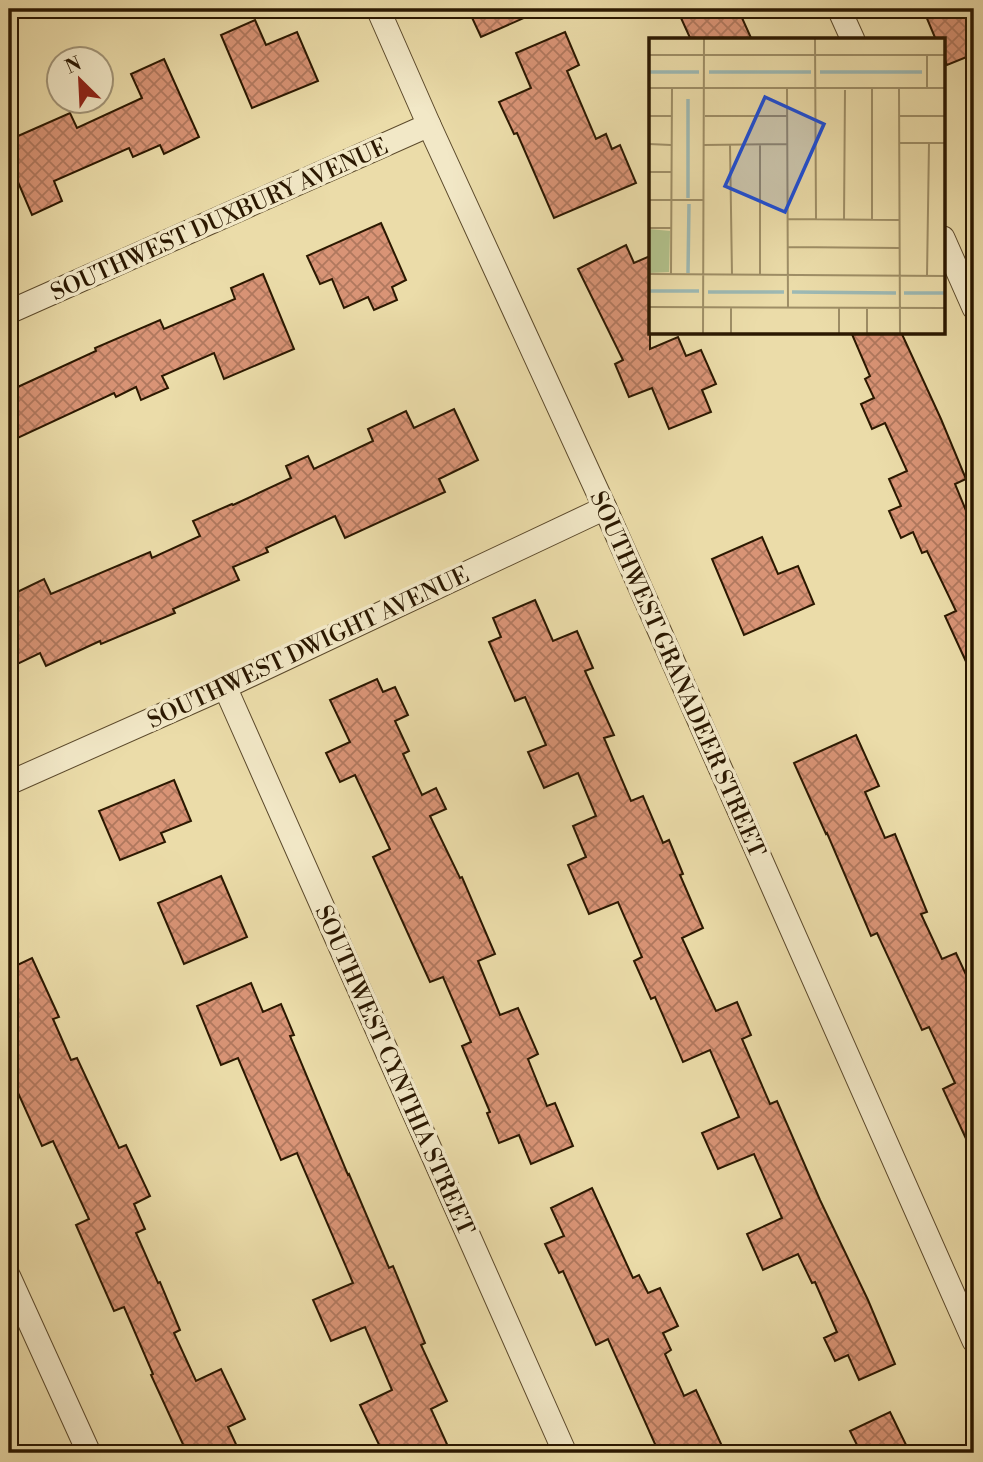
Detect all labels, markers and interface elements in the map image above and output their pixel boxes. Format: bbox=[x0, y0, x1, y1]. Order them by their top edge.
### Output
inset map bbox=[649, 38, 944, 334]
north arrow bbox=[46, 46, 116, 116]
text: N bbox=[62, 51, 85, 79]
street label: SOUTHWEST DUXBURY AVENUE bbox=[46, 133, 392, 307]
street label: SOUTHWEST GRANADEER STREET bbox=[583, 487, 771, 862]
street label: SOUTHWEST DWIGHT AVENUE bbox=[143, 561, 474, 735]
street label: SOUTHWEST CYNTHIA STREET bbox=[309, 901, 480, 1240]

